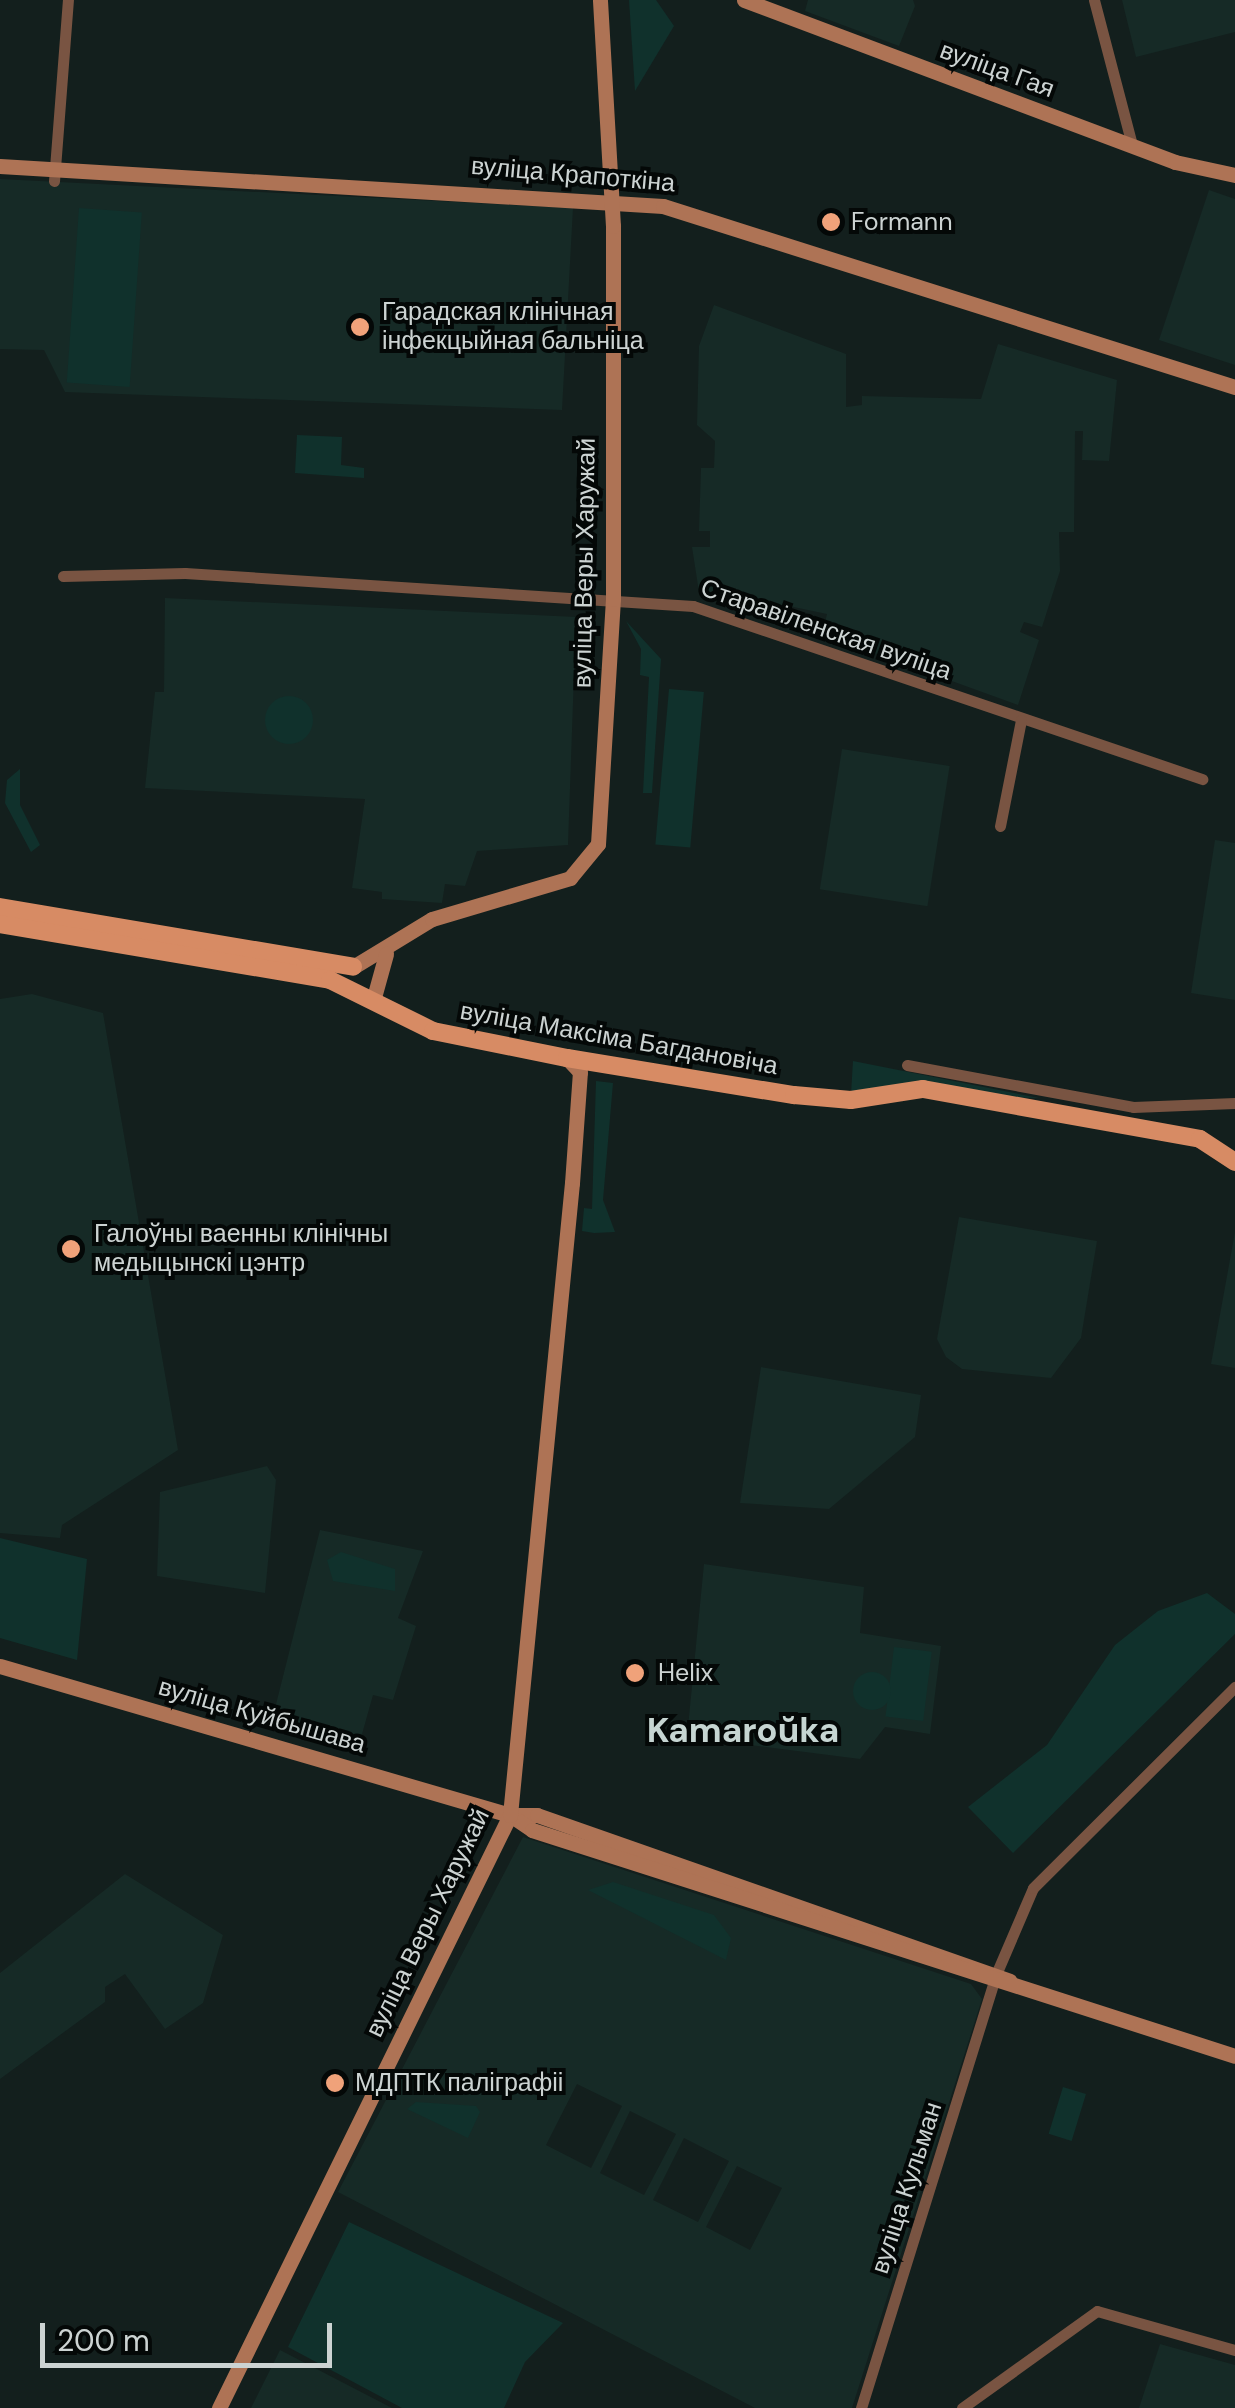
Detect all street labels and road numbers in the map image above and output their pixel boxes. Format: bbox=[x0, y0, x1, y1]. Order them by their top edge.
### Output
street label: вуліца Гая bbox=[936, 36, 1058, 104]
street label: вуліца Крапоткіна bbox=[470, 151, 676, 199]
street label: вуліца Веры Харужай bbox=[568, 438, 602, 688]
street label: Старавіленская вуліца bbox=[697, 573, 955, 687]
street label: вуліца Максіма Багдановіча bbox=[458, 996, 780, 1082]
street label: вуліца Куйбышава bbox=[155, 1672, 369, 1760]
street label: вуліца Веры Харужай bbox=[360, 1804, 496, 2042]
street label: вуліца Кульман bbox=[865, 2098, 949, 2278]

